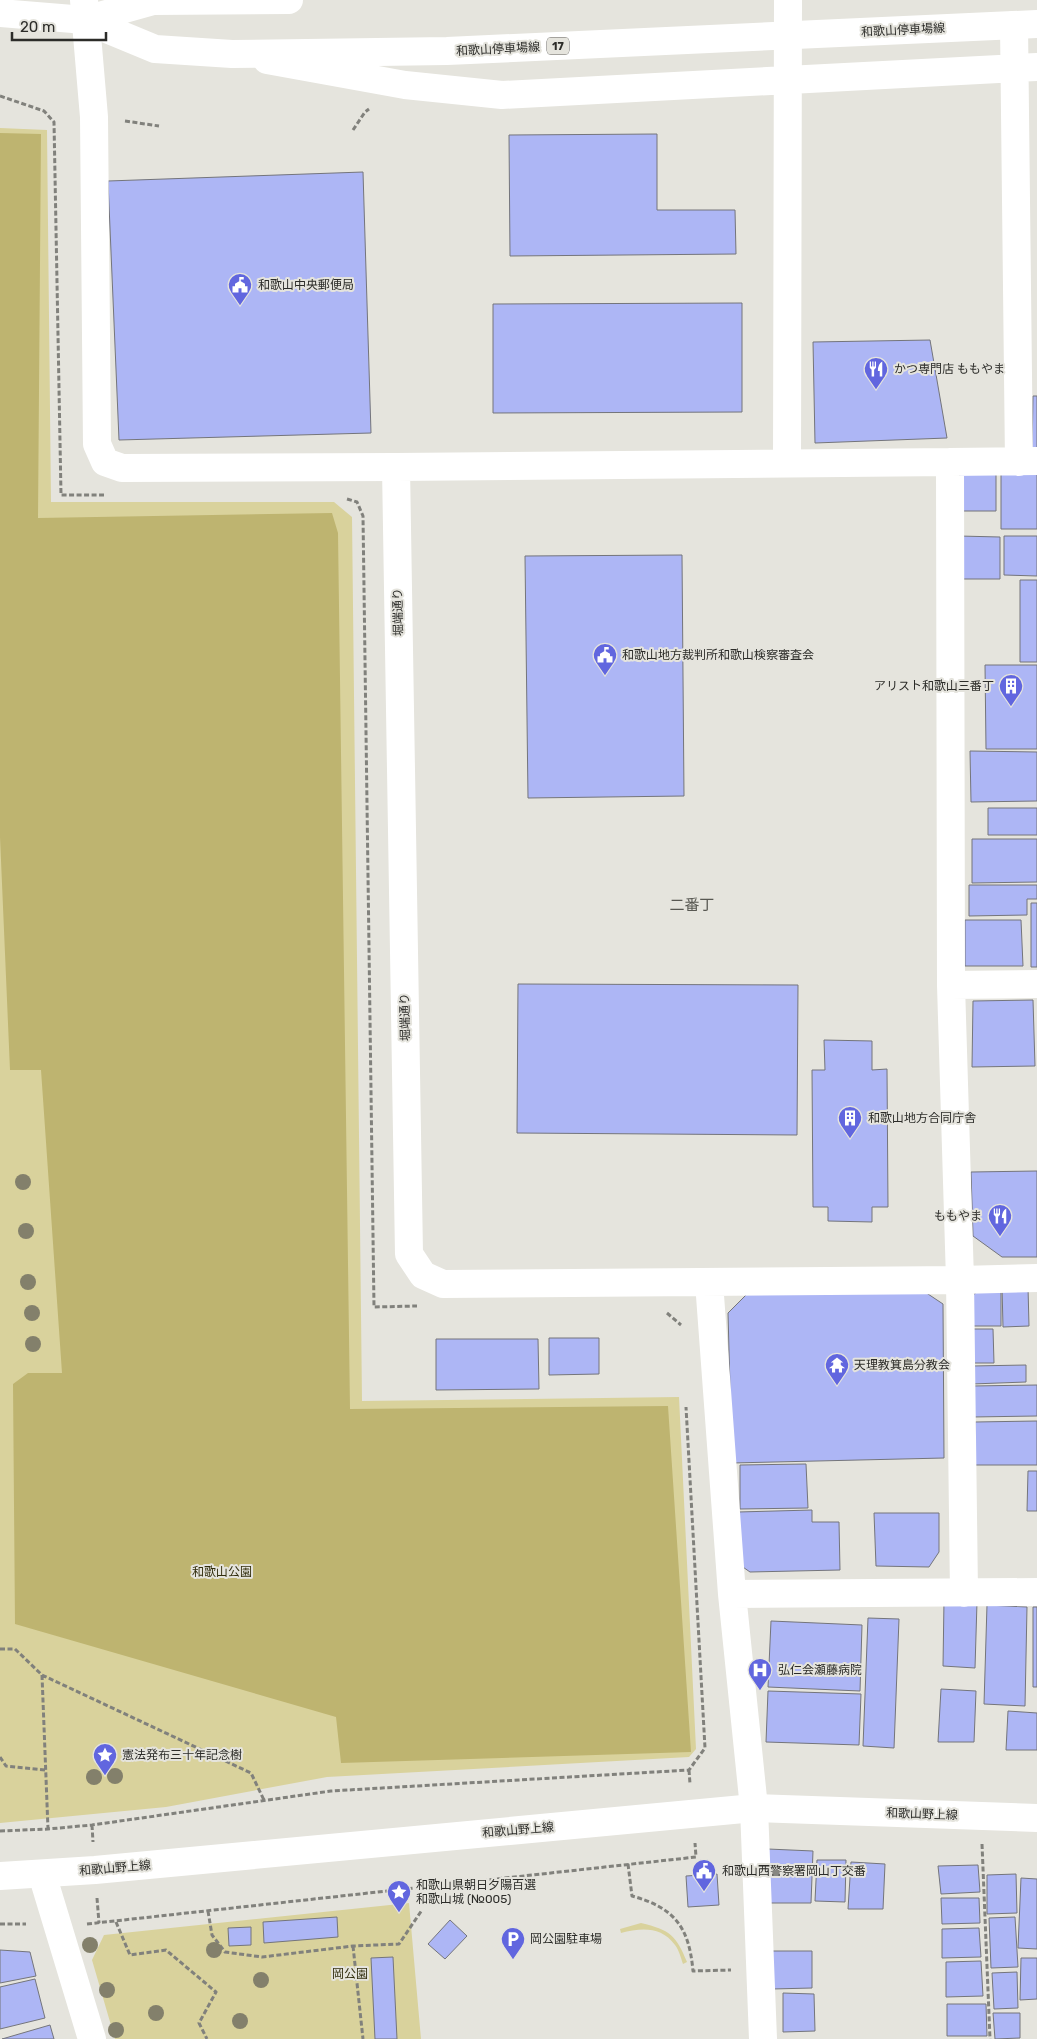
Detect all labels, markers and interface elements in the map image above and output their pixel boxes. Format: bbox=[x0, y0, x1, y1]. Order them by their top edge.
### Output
scale bar bbox=[12, 10, 106, 42]
text: 20 m bbox=[20, 18, 55, 36]
street label: 和歌山停車場線 bbox=[861, 21, 945, 39]
road number: 17 bbox=[547, 37, 569, 54]
street label: 和歌山停車場線 bbox=[456, 40, 540, 58]
public building icon: 和歌山中央郵便局 bbox=[227, 272, 253, 306]
place label: 和歌山中央郵便局 bbox=[258, 278, 354, 292]
restaurant icon: かつ専門店 ももやま bbox=[863, 356, 889, 390]
place label: かつ専門店 ももやま bbox=[894, 362, 1005, 376]
street label: 堀端通り bbox=[391, 588, 405, 636]
public building icon: 和歌山地方裁判所和歌山検察審査会 bbox=[592, 642, 618, 676]
place label: 和歌山地方裁判所和歌山検察審査会 bbox=[622, 648, 814, 662]
building icon: アリスト和歌山三番丁 bbox=[998, 673, 1024, 707]
place label: アリスト和歌山三番丁 bbox=[874, 679, 994, 693]
district label: 二番丁 bbox=[669, 896, 715, 914]
street label: 堀端通り bbox=[398, 993, 412, 1041]
building icon: 和歌山地方合同庁舎 bbox=[837, 1105, 863, 1139]
place label: 和歌山地方合同庁舎 bbox=[868, 1111, 976, 1125]
restaurant icon: ももやま bbox=[987, 1203, 1013, 1237]
place label: ももやま bbox=[934, 1209, 982, 1223]
temple icon: 天理教箕島分教会 bbox=[824, 1352, 850, 1386]
place label: 天理教箕島分教会 bbox=[854, 1358, 950, 1372]
park label: 和歌山公園 bbox=[192, 1565, 252, 1579]
hospital icon: 弘仁会瀬藤病院 bbox=[747, 1657, 773, 1691]
place label: 弘仁会瀬藤病院 bbox=[778, 1663, 862, 1677]
place icon: 憲法発布三十年記念樹 bbox=[92, 1742, 118, 1776]
place label: 憲法発布三十年記念樹 bbox=[122, 1748, 242, 1762]
street label: 和歌山野上線 bbox=[886, 1806, 958, 1822]
street label: 和歌山野上線 bbox=[482, 1820, 554, 1840]
street label: 和歌山野上線 bbox=[79, 1858, 151, 1878]
public building icon: 和歌山西警察署岡山丁交番 bbox=[691, 1858, 717, 1892]
place label: 和歌山西警察署岡山丁交番 bbox=[722, 1864, 866, 1878]
place label: 和歌山県朝日夕陽百選 和歌山城 (№005) bbox=[416, 1878, 536, 1906]
place icon: 和歌山県朝日夕陽百選 和歌山城 (№005) bbox=[386, 1879, 412, 1913]
parking icon: 岡公園駐車場 bbox=[500, 1926, 526, 1960]
place label: 岡公園駐車場 bbox=[530, 1932, 602, 1946]
park label: 岡公園 bbox=[332, 1967, 368, 1981]

